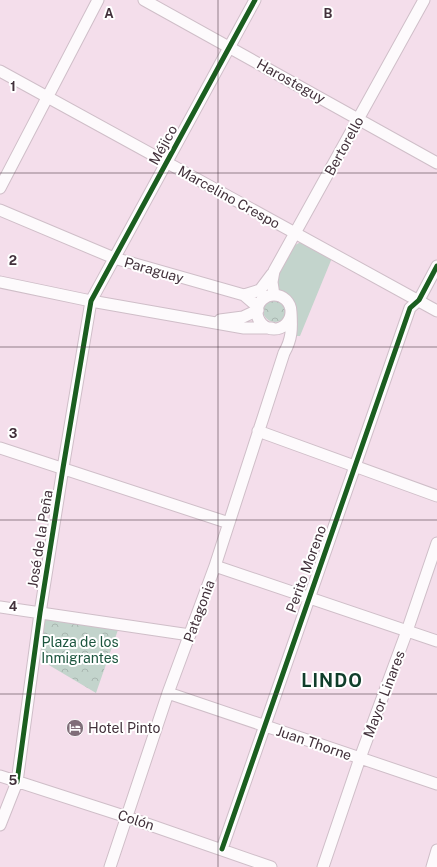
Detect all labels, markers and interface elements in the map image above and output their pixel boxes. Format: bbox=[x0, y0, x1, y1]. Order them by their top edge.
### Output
text: A bbox=[104, 6, 114, 21]
text: B bbox=[324, 6, 333, 21]
street label: Harosteguy bbox=[254, 56, 328, 107]
text: 1 bbox=[10, 79, 16, 94]
street label: Bertorello bbox=[321, 114, 367, 178]
street label: Méjico bbox=[146, 122, 180, 168]
street label: Marcelino Crespo bbox=[175, 162, 283, 232]
text: 2 bbox=[9, 253, 17, 268]
street label: Paraguay bbox=[122, 254, 186, 286]
text: 3 bbox=[9, 426, 18, 441]
street label: José de la Peña bbox=[24, 489, 56, 589]
street label: Perito Moreno bbox=[283, 523, 329, 615]
street label: Patagonia bbox=[180, 578, 218, 644]
text: 4 bbox=[9, 599, 18, 614]
park label: Plaza de los Inmigrantes bbox=[41, 634, 119, 666]
street label: Mayor Linares bbox=[360, 648, 408, 740]
district label: LINDO bbox=[301, 670, 363, 691]
hotel icon: Hotel Pinto bbox=[65, 718, 85, 738]
place label: Hotel Pinto bbox=[88, 720, 161, 736]
street label: Juan Thorne bbox=[274, 723, 354, 763]
text: 5 bbox=[9, 773, 18, 788]
street label: Colón bbox=[116, 807, 156, 833]

